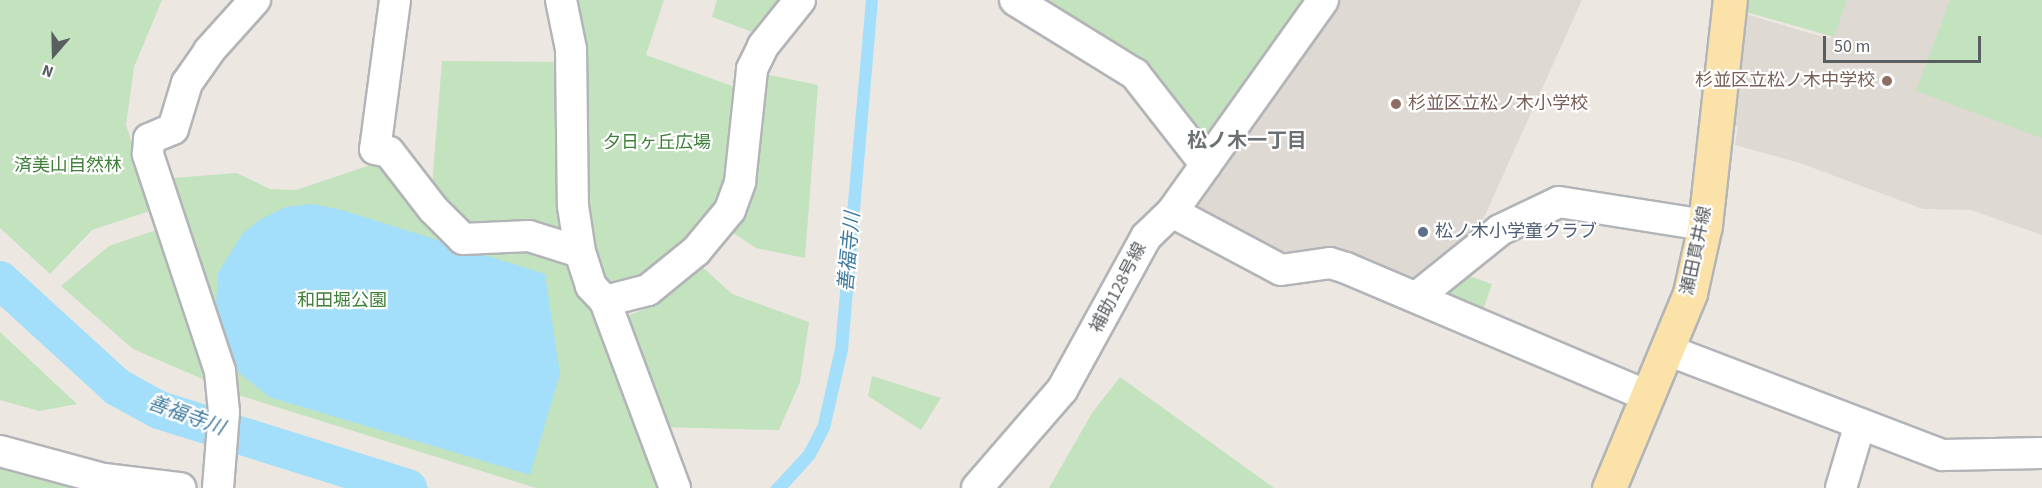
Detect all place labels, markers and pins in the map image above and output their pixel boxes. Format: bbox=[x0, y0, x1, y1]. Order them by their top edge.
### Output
place label: 杉並区立松ノ木中学校 bbox=[1695, 70, 1875, 92]
marker: 杉並区立松ノ木中学校 bbox=[1880, 74, 1894, 88]
place label: 杉並区立松ノ木小学校 bbox=[1408, 93, 1588, 115]
marker: 杉並区立松ノ木小学校 bbox=[1389, 97, 1403, 111]
place label: 松ノ木小学童クラブ bbox=[1435, 221, 1597, 243]
marker: 松ノ木小学童クラブ bbox=[1416, 225, 1430, 239]

